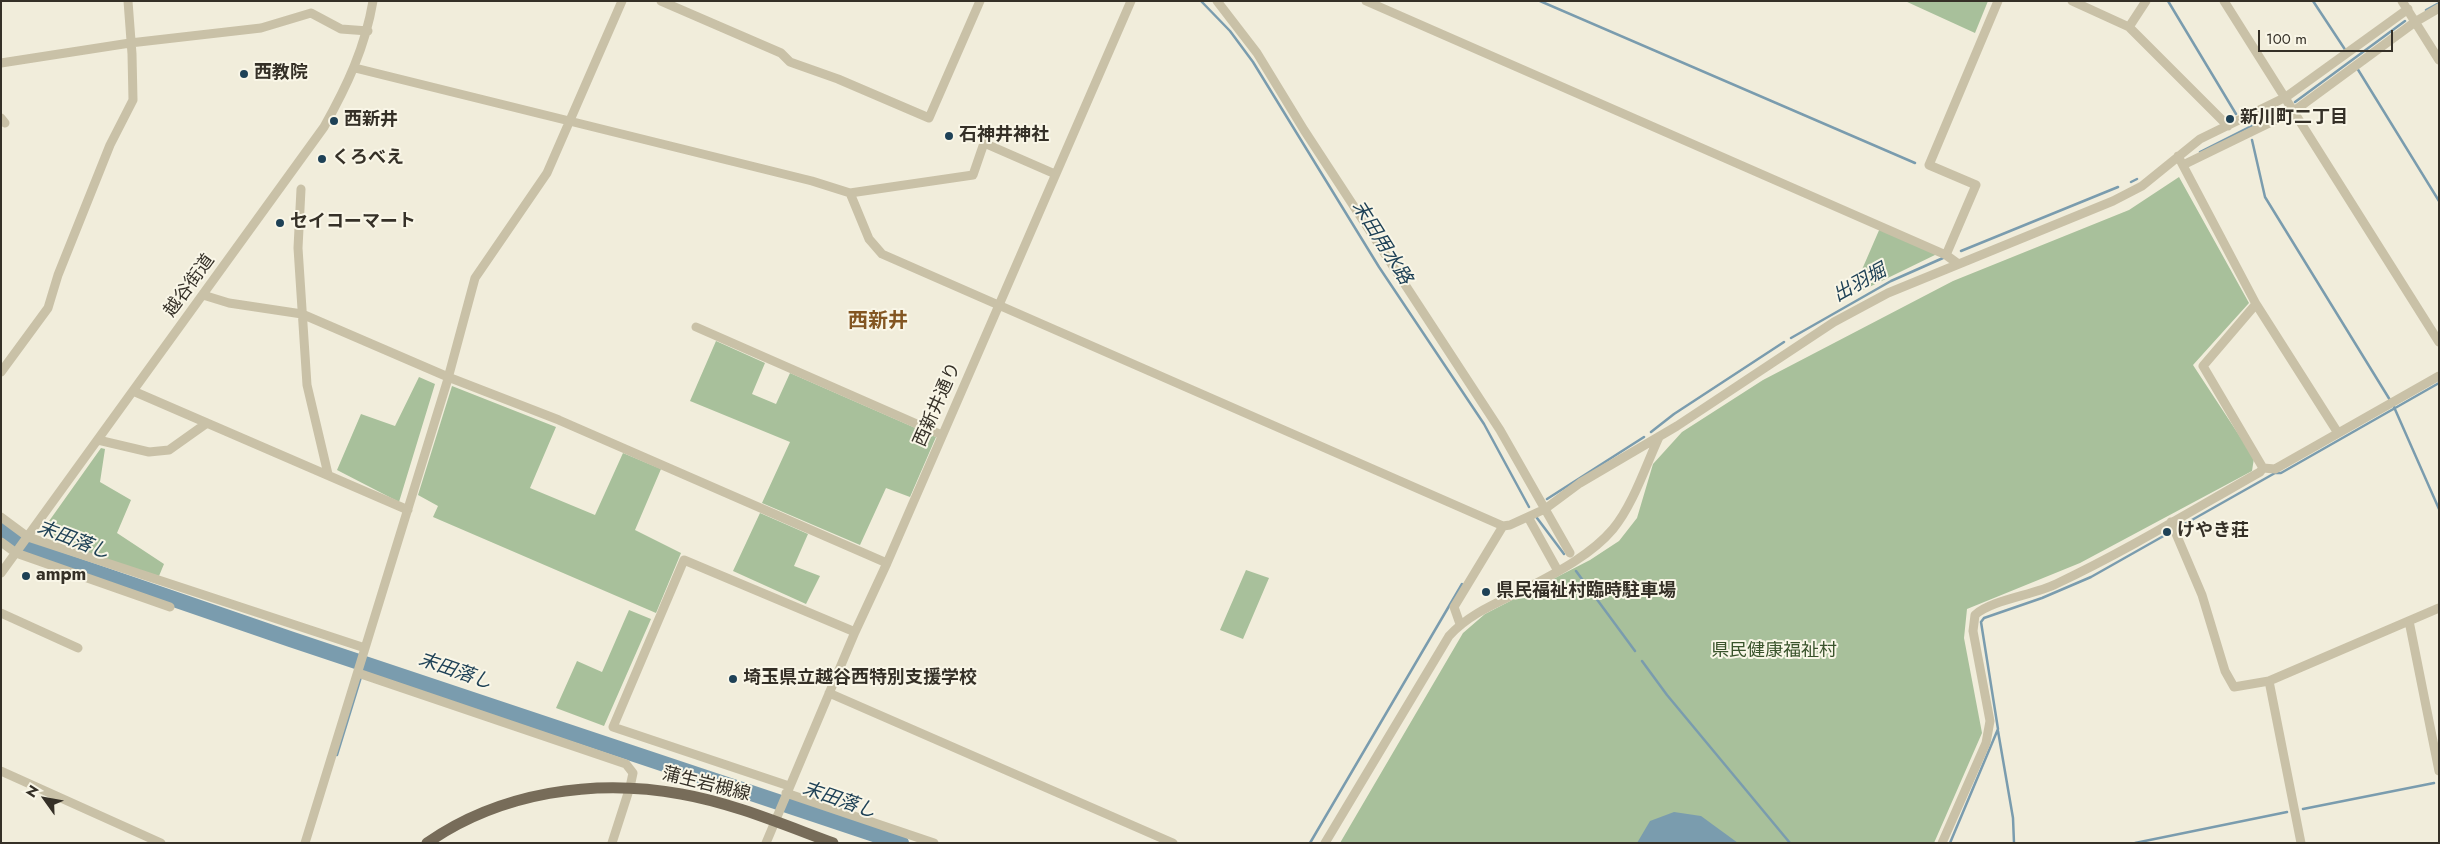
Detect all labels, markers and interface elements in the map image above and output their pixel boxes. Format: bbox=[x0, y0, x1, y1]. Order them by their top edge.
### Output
scale bar bbox=[2260, 20, 2395, 52]
text: 100 m bbox=[2266, 28, 2307, 50]
place label: 西教院 bbox=[254, 63, 308, 85]
marker: 西教院 bbox=[238, 68, 250, 80]
place label: 新川町二丁目 bbox=[2240, 108, 2348, 130]
place label: 西新井 bbox=[344, 110, 398, 132]
marker: 新川町二丁目 bbox=[2224, 113, 2236, 125]
marker: 西新井 bbox=[328, 115, 340, 127]
place label: 石神井神社 bbox=[959, 125, 1049, 147]
marker: 石神井神社 bbox=[943, 130, 955, 142]
place label: くろべえ bbox=[332, 148, 404, 170]
marker: くろべえ bbox=[316, 153, 328, 165]
water label: 末田用水路 bbox=[1346, 197, 1416, 289]
place label: セイコーマート bbox=[290, 212, 416, 234]
marker: セイコーマート bbox=[274, 217, 286, 229]
street label: 越谷街道 bbox=[160, 251, 220, 321]
water label: 出羽堀 bbox=[1830, 260, 1890, 308]
district label: 西新井 bbox=[848, 310, 908, 334]
street label: 西新井通り bbox=[910, 359, 966, 451]
water label: 末田落し bbox=[33, 517, 113, 565]
place label: けやき荘 bbox=[2177, 521, 2249, 543]
marker: けやき荘 bbox=[2161, 526, 2173, 538]
place label: ampm bbox=[36, 565, 86, 587]
marker: ampm bbox=[20, 570, 32, 582]
place label: 県民福祉村臨時駐車場 bbox=[1496, 581, 1676, 603]
marker: 県民福祉村臨時駐車場 bbox=[1480, 586, 1492, 598]
park label: 県民健康福祉村 bbox=[1711, 641, 1837, 663]
water label: 末田落し bbox=[415, 649, 495, 695]
place label: 埼玉県立越谷西特別支援学校 bbox=[743, 668, 977, 690]
marker: 埼玉県立越谷西特別支援学校 bbox=[727, 673, 739, 685]
street label: 蒲生岩槻線 bbox=[660, 764, 752, 806]
north arrow bbox=[20, 774, 70, 824]
water label: 末田落し bbox=[799, 778, 879, 824]
text: N bbox=[21, 781, 44, 801]

